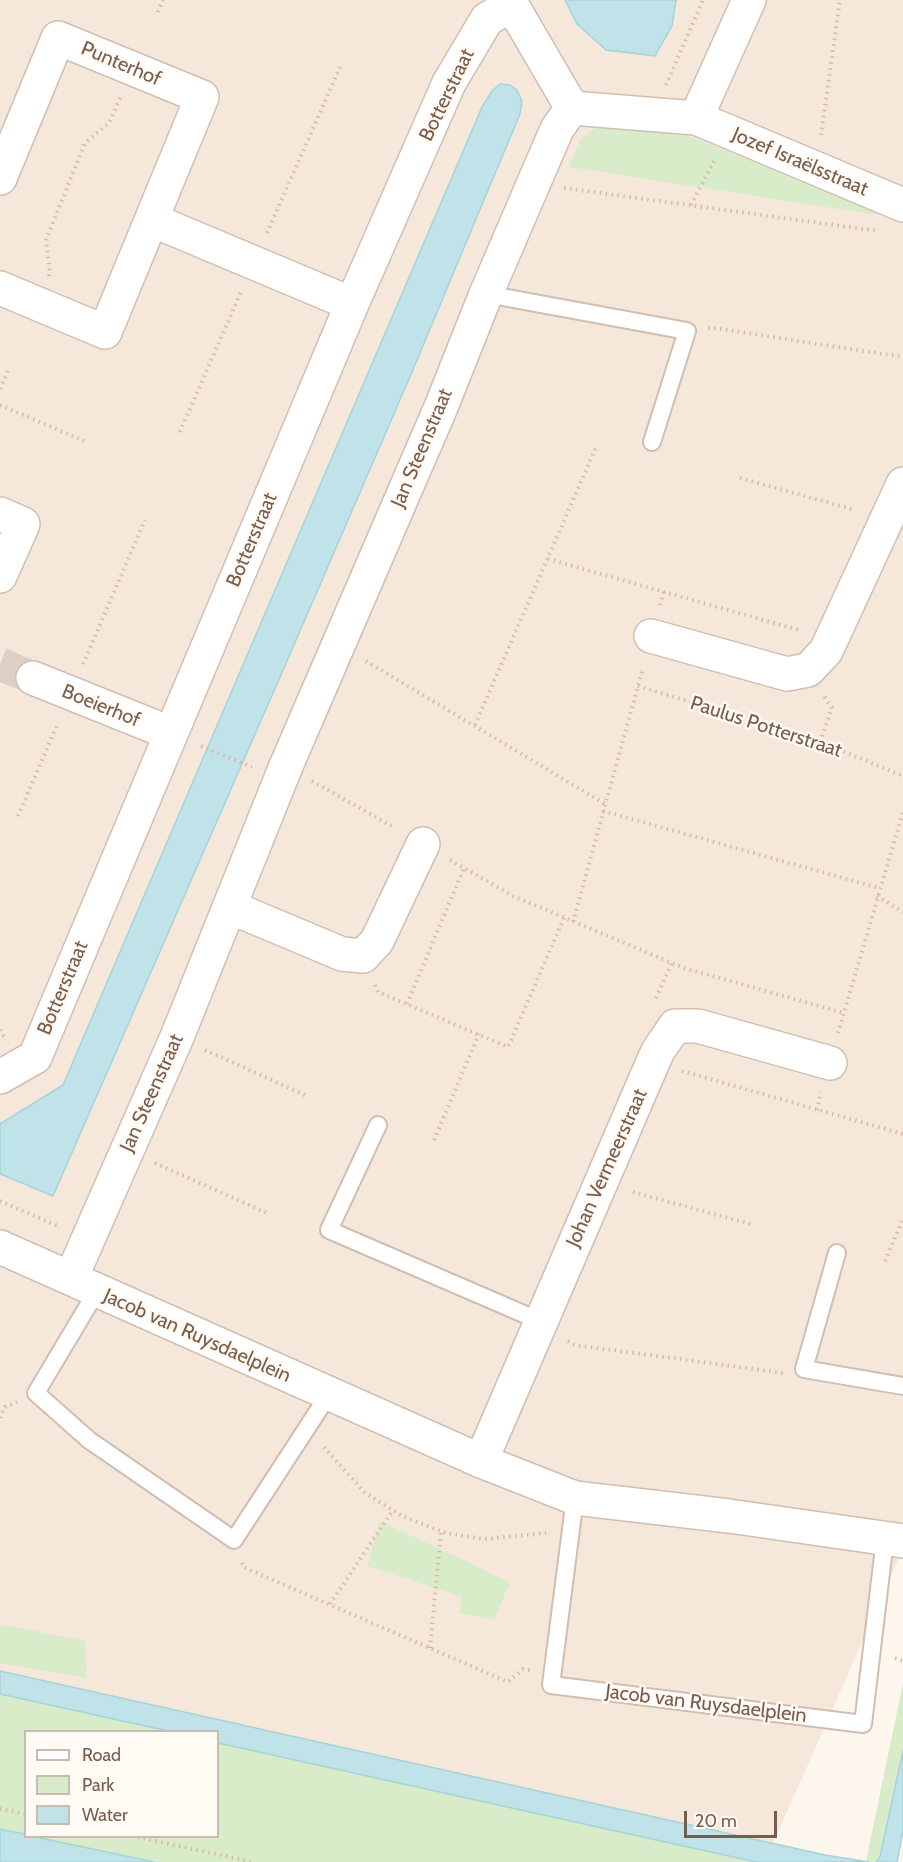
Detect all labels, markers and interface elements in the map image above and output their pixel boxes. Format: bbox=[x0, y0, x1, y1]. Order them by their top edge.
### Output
street label: Punterhof bbox=[77, 36, 165, 92]
street label: Botterstraat bbox=[414, 45, 480, 145]
street label: Jozef Israëlsstraat bbox=[728, 123, 872, 201]
street label: Jan Steenstraat bbox=[386, 385, 458, 511]
street label: Botterstraat bbox=[221, 489, 283, 591]
street label: Boeierhof bbox=[58, 679, 144, 733]
street label: Paulus Potterstraat bbox=[687, 691, 845, 763]
street label: Botterstraat bbox=[32, 937, 94, 1039]
street label: Jan Steenstraat bbox=[115, 1030, 189, 1156]
street label: Johan Vermeerstraat bbox=[561, 1085, 653, 1251]
street label: Jacob van Ruysdaelplein bbox=[100, 1284, 294, 1388]
street label: Jacob van Ruysdaelplein bbox=[604, 1680, 808, 1728]
legend bbox=[24, 1730, 219, 1838]
text: Road bbox=[82, 1744, 121, 1766]
text: Park bbox=[82, 1774, 114, 1796]
scale bar bbox=[687, 1799, 780, 1837]
text: Water bbox=[82, 1804, 128, 1826]
text: 20 m bbox=[695, 1810, 737, 1832]

